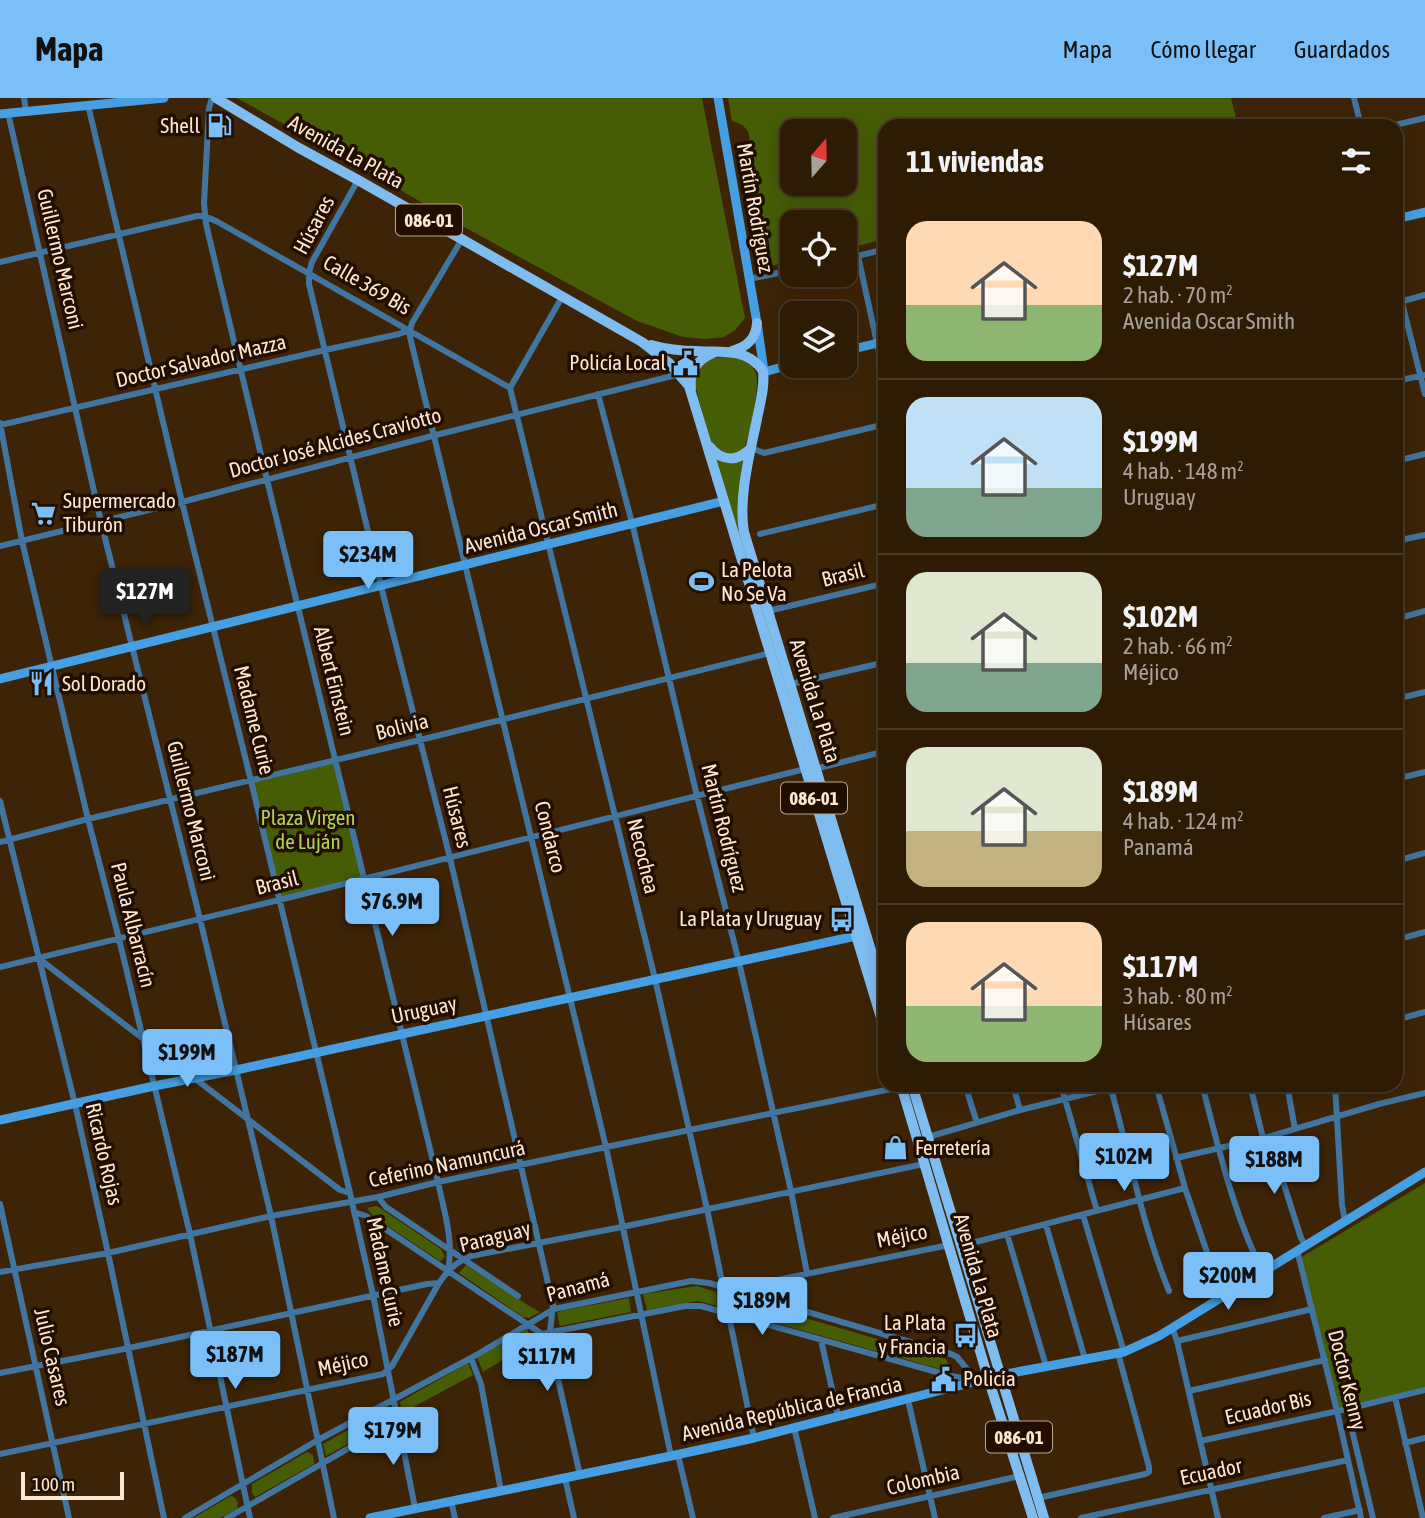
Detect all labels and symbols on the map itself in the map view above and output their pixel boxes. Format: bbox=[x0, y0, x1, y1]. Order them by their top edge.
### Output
street label: Avenida La Plata bbox=[285, 110, 408, 193]
fuel station icon: Shell bbox=[206, 112, 234, 140]
place label: Shell bbox=[160, 113, 200, 137]
north arrow bbox=[780, 119, 858, 196]
street label: Martín Rodríguez bbox=[733, 141, 779, 275]
street label: Guillermo Marconi bbox=[33, 186, 89, 331]
street label: Húsares bbox=[288, 191, 338, 258]
road number: 086-01 bbox=[396, 204, 462, 236]
street label: Calle 369 Bis bbox=[319, 249, 416, 319]
street label: Doctor Salvador Mazza bbox=[113, 329, 288, 391]
public building icon: Policía Local bbox=[672, 349, 700, 377]
place label: Policía Local bbox=[569, 350, 666, 374]
street label: Doctor José Alcides Craviotto bbox=[226, 402, 443, 482]
place label: Supermercado Tiburón bbox=[63, 488, 176, 536]
street label: Avenida Oscar Smith bbox=[462, 496, 620, 558]
supermarket icon: Supermercado Tiburón bbox=[29, 499, 57, 527]
pin: $234M bbox=[319, 532, 417, 591]
place label: La Pelota No Se Va bbox=[721, 557, 792, 605]
street label: Brasil bbox=[819, 557, 867, 591]
pin: $127M bbox=[96, 568, 194, 628]
sports icon: La Pelota No Se Va bbox=[687, 568, 715, 596]
street label: Albert Einstein bbox=[310, 624, 360, 738]
street label: Avenida La Plata bbox=[786, 636, 846, 765]
street label: Madame Curie bbox=[230, 663, 280, 777]
restaurant icon: Sol Dorado bbox=[28, 670, 56, 698]
place label: Sol Dorado bbox=[62, 671, 146, 695]
street label: Bolivia bbox=[373, 708, 431, 744]
street label: Guillermo Marconi bbox=[163, 738, 221, 883]
street label: Martín Rodríguez bbox=[697, 761, 753, 895]
road number: 086-01 bbox=[781, 782, 847, 814]
street label: Húsares bbox=[439, 783, 477, 850]
street label: Condarco bbox=[530, 798, 571, 875]
park label: Plaza Virgen de Luján bbox=[261, 805, 355, 853]
street label: Necochea bbox=[623, 816, 665, 896]
street label: Paula Albarracín bbox=[107, 860, 161, 990]
street label: Brasil bbox=[253, 865, 301, 899]
pin: $76.9M bbox=[335, 878, 449, 938]
bus stop icon: La Plata y Uruguay bbox=[828, 905, 856, 933]
place label: La Plata y Uruguay bbox=[679, 906, 822, 930]
street label: Uruguay bbox=[389, 990, 459, 1028]
pin: $199M bbox=[138, 1030, 236, 1089]
street label: Ricardo Rojas bbox=[82, 1100, 128, 1207]
shop icon: Ferretería bbox=[881, 1134, 909, 1162]
pin: $102M bbox=[1075, 1134, 1173, 1193]
street label: Ceferino Namuncurá bbox=[366, 1135, 527, 1191]
place label: Ferretería bbox=[915, 1135, 991, 1159]
pin: $188M bbox=[1225, 1136, 1323, 1196]
street label: Avenida La Plata bbox=[950, 1211, 1008, 1341]
street label: Madame Curie bbox=[363, 1215, 409, 1329]
street label: Paraguay bbox=[457, 1216, 533, 1256]
street label: Méjico bbox=[875, 1218, 929, 1252]
pin: $200M bbox=[1179, 1252, 1277, 1312]
street label: Panamá bbox=[543, 1266, 612, 1306]
pin: $189M bbox=[713, 1278, 811, 1337]
street label: Julio Casares bbox=[30, 1306, 76, 1408]
place label: La Plata y Francia bbox=[878, 1310, 946, 1358]
bus stop icon: La Plata y Francia bbox=[952, 1321, 980, 1349]
street label: Doctor Kenny bbox=[1324, 1327, 1372, 1433]
pin: $187M bbox=[186, 1332, 284, 1391]
pin: $117M bbox=[498, 1334, 596, 1393]
street label: Méjico bbox=[315, 1346, 370, 1380]
public building icon: Policía bbox=[929, 1365, 957, 1393]
place label: Policía bbox=[963, 1366, 1016, 1390]
street label: Avenida República de Francia bbox=[679, 1371, 904, 1445]
street label: Ecuador Bis bbox=[1222, 1385, 1313, 1429]
pin: $179M bbox=[344, 1408, 442, 1467]
road number: 086-01 bbox=[986, 1422, 1052, 1452]
street label: Ecuador bbox=[1178, 1453, 1245, 1489]
street label: Colombia bbox=[884, 1459, 962, 1499]
scale bar bbox=[21, 1469, 124, 1501]

